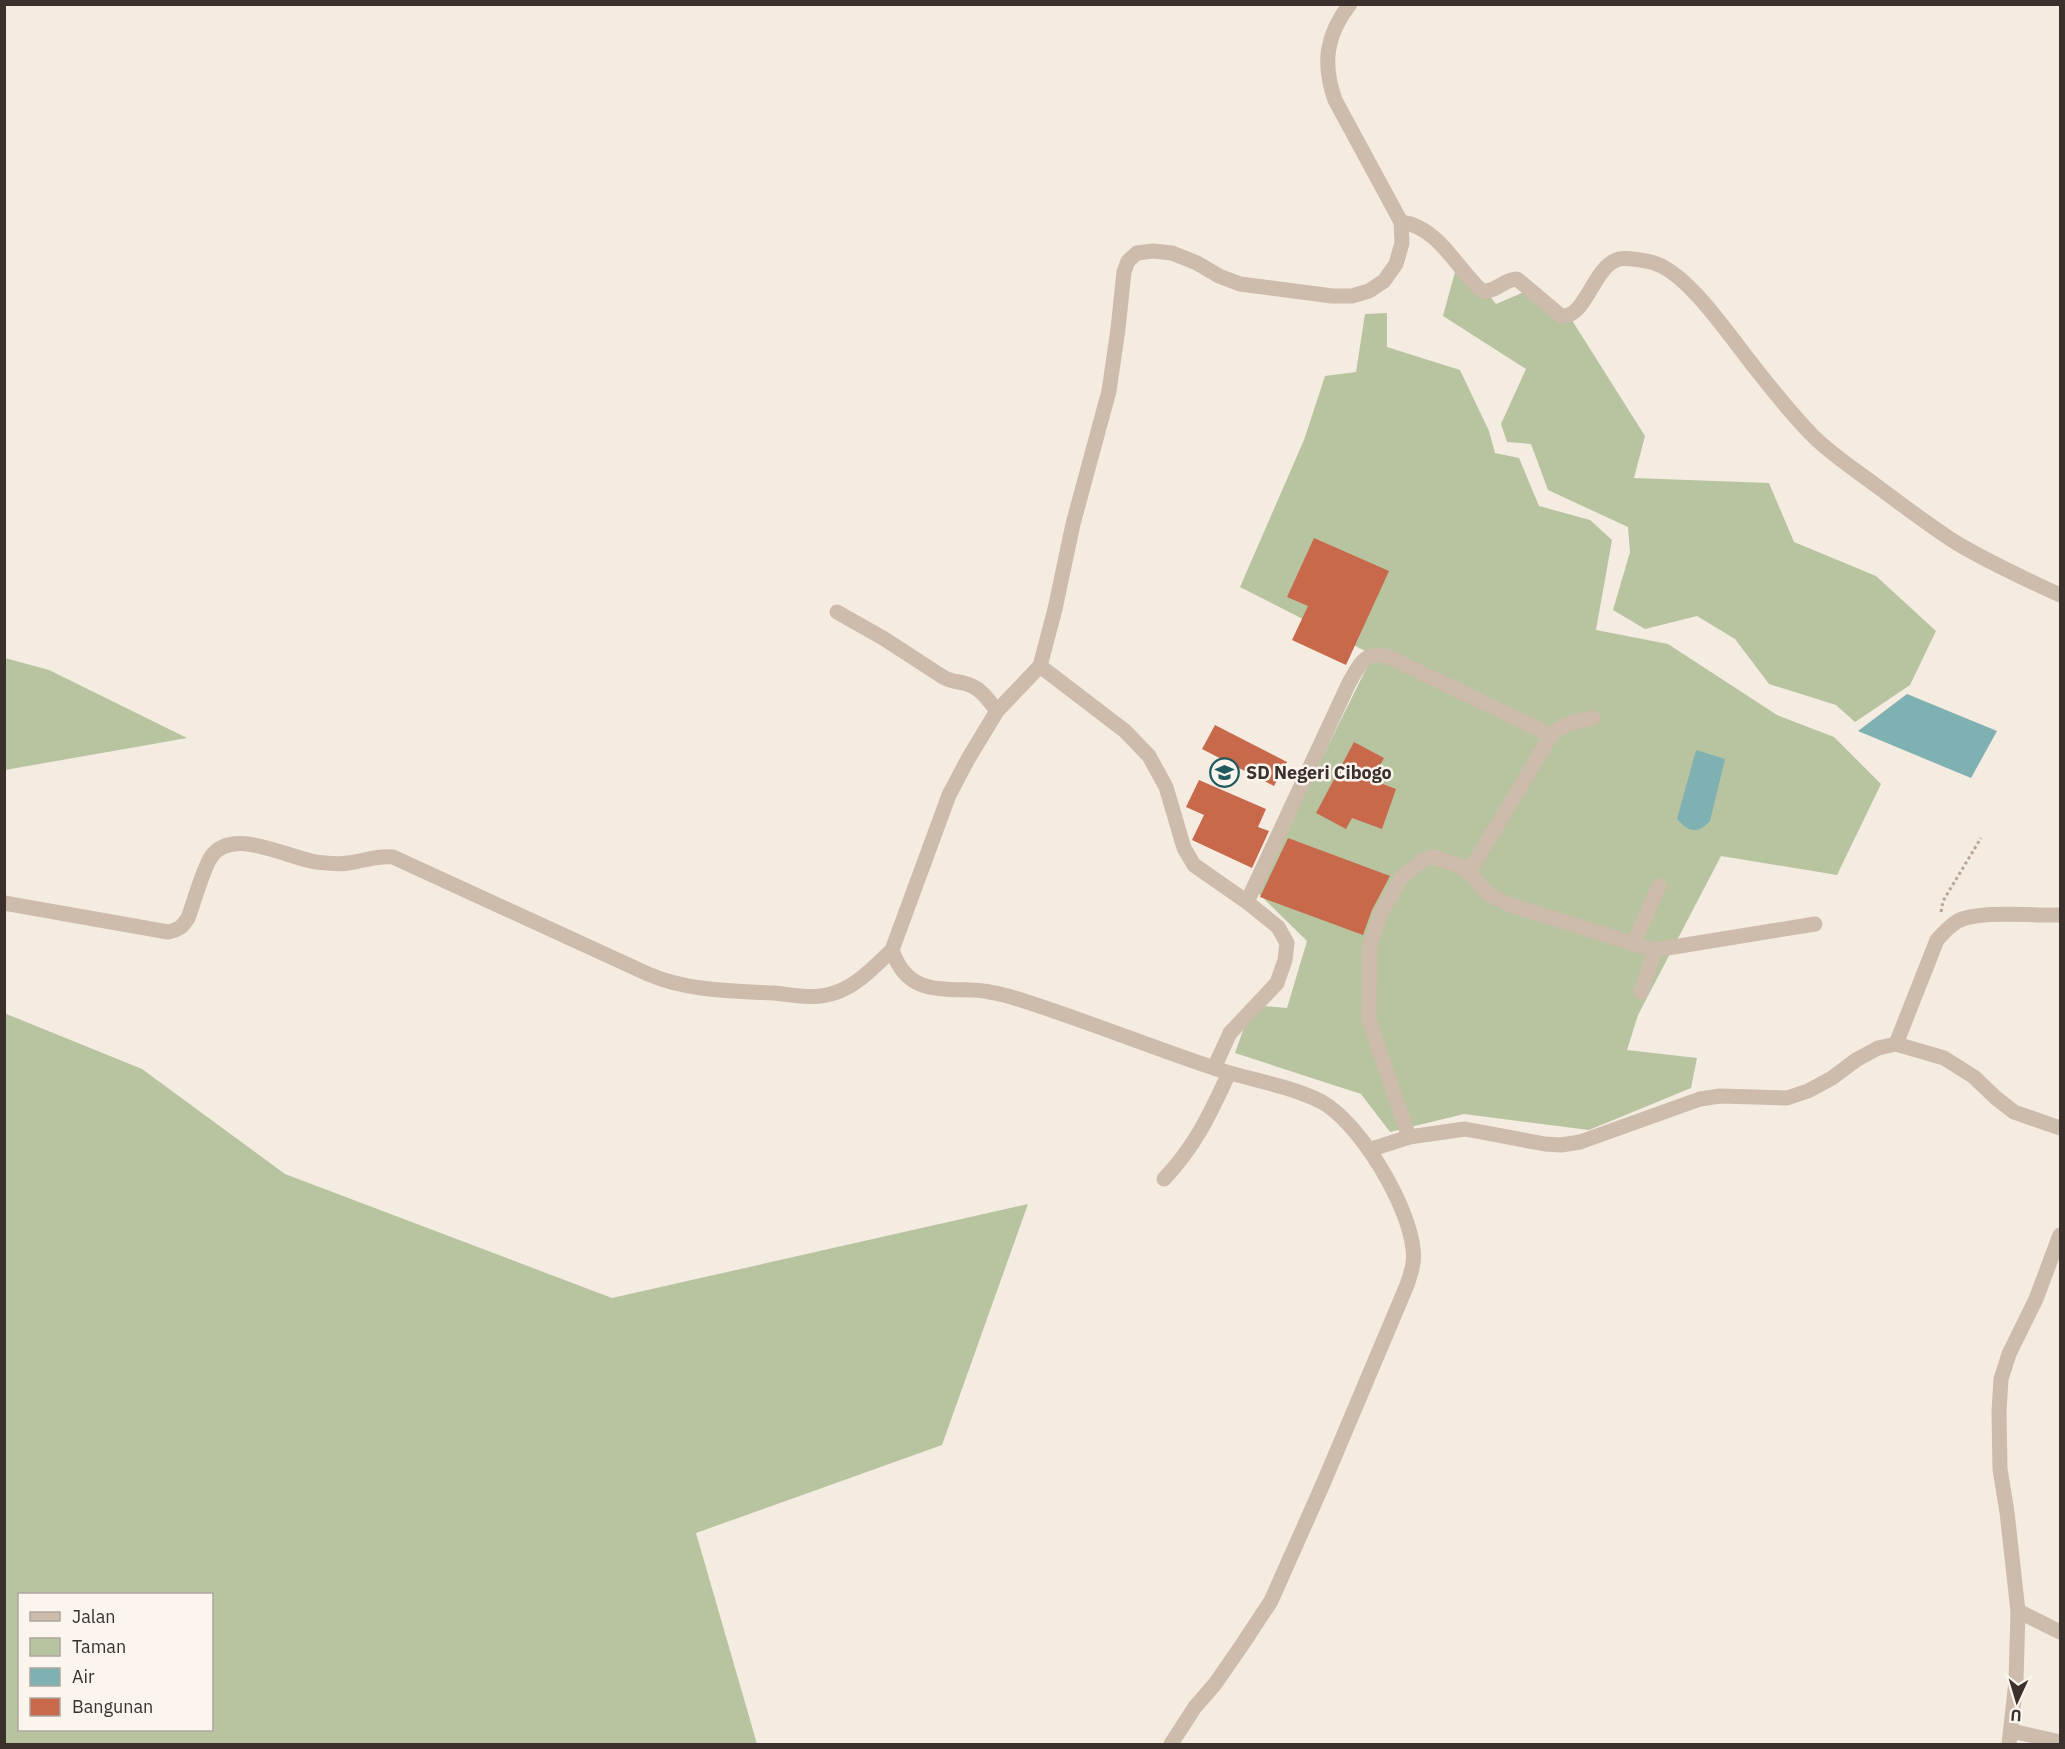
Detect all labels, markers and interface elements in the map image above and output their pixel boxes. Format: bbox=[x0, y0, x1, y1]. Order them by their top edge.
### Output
school or university icon: SD Negeri Cibogo bbox=[1209, 757, 1241, 789]
place label: SD Negeri Cibogo bbox=[1246, 761, 1392, 784]
legend bbox=[18, 1593, 213, 1731]
text: Jalan bbox=[72, 1605, 116, 1628]
text: Taman bbox=[72, 1635, 126, 1658]
text: Air bbox=[72, 1665, 95, 1688]
north arrow bbox=[1987, 1671, 2047, 1731]
text: Bangunan bbox=[72, 1695, 153, 1718]
text: U bbox=[2010, 1706, 2022, 1726]

